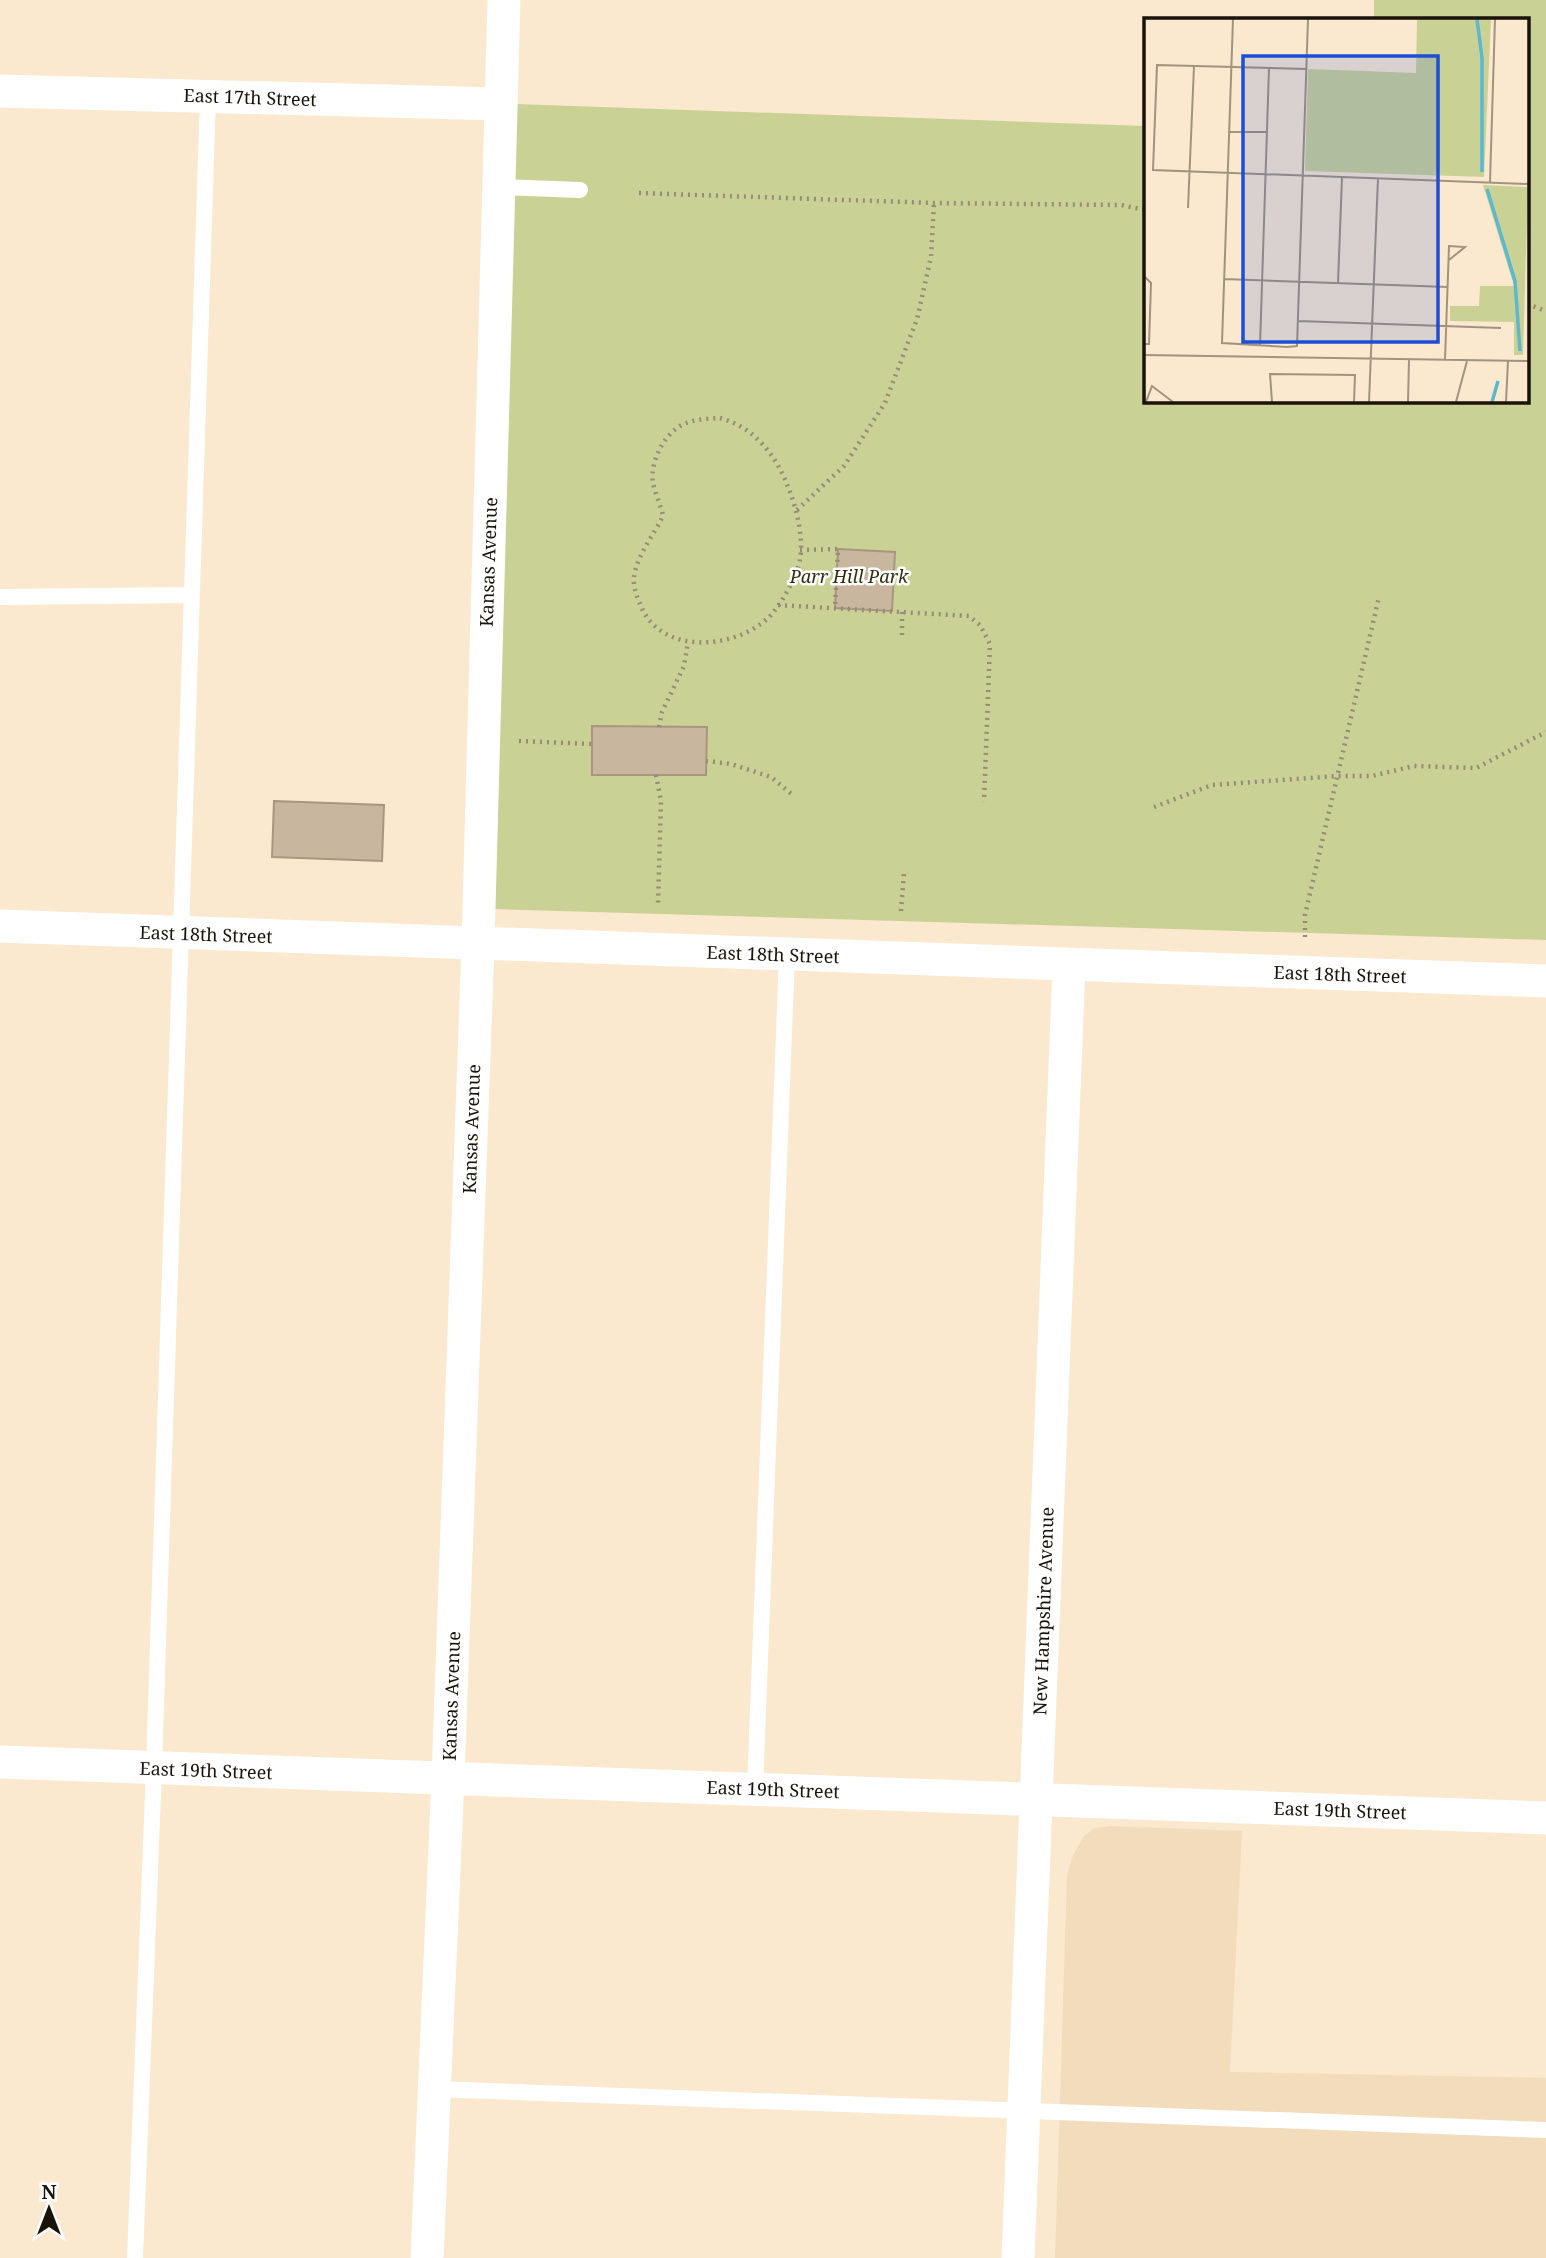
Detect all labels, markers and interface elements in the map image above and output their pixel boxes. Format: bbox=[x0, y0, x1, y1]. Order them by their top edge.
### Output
inset map bbox=[1144, 18, 1528, 402]
street label: East 17th Street bbox=[183, 83, 317, 111]
street label: Kansas Avenue bbox=[474, 497, 502, 627]
park label: Parr Hill Park bbox=[789, 564, 909, 588]
street label: East 18th Street bbox=[139, 920, 273, 948]
street label: East 18th Street bbox=[706, 940, 840, 968]
street label: East 18th Street bbox=[1273, 960, 1407, 988]
street label: Kansas Avenue bbox=[457, 1064, 485, 1194]
street label: New Hampshire Avenue bbox=[1027, 1506, 1059, 1716]
street label: Kansas Avenue bbox=[437, 1631, 465, 1761]
street label: East 19th Street bbox=[139, 1756, 273, 1784]
street label: East 19th Street bbox=[706, 1775, 840, 1803]
street label: East 19th Street bbox=[1273, 1796, 1407, 1824]
north arrow bbox=[14, 2174, 84, 2244]
text: N bbox=[42, 2179, 57, 2205]

